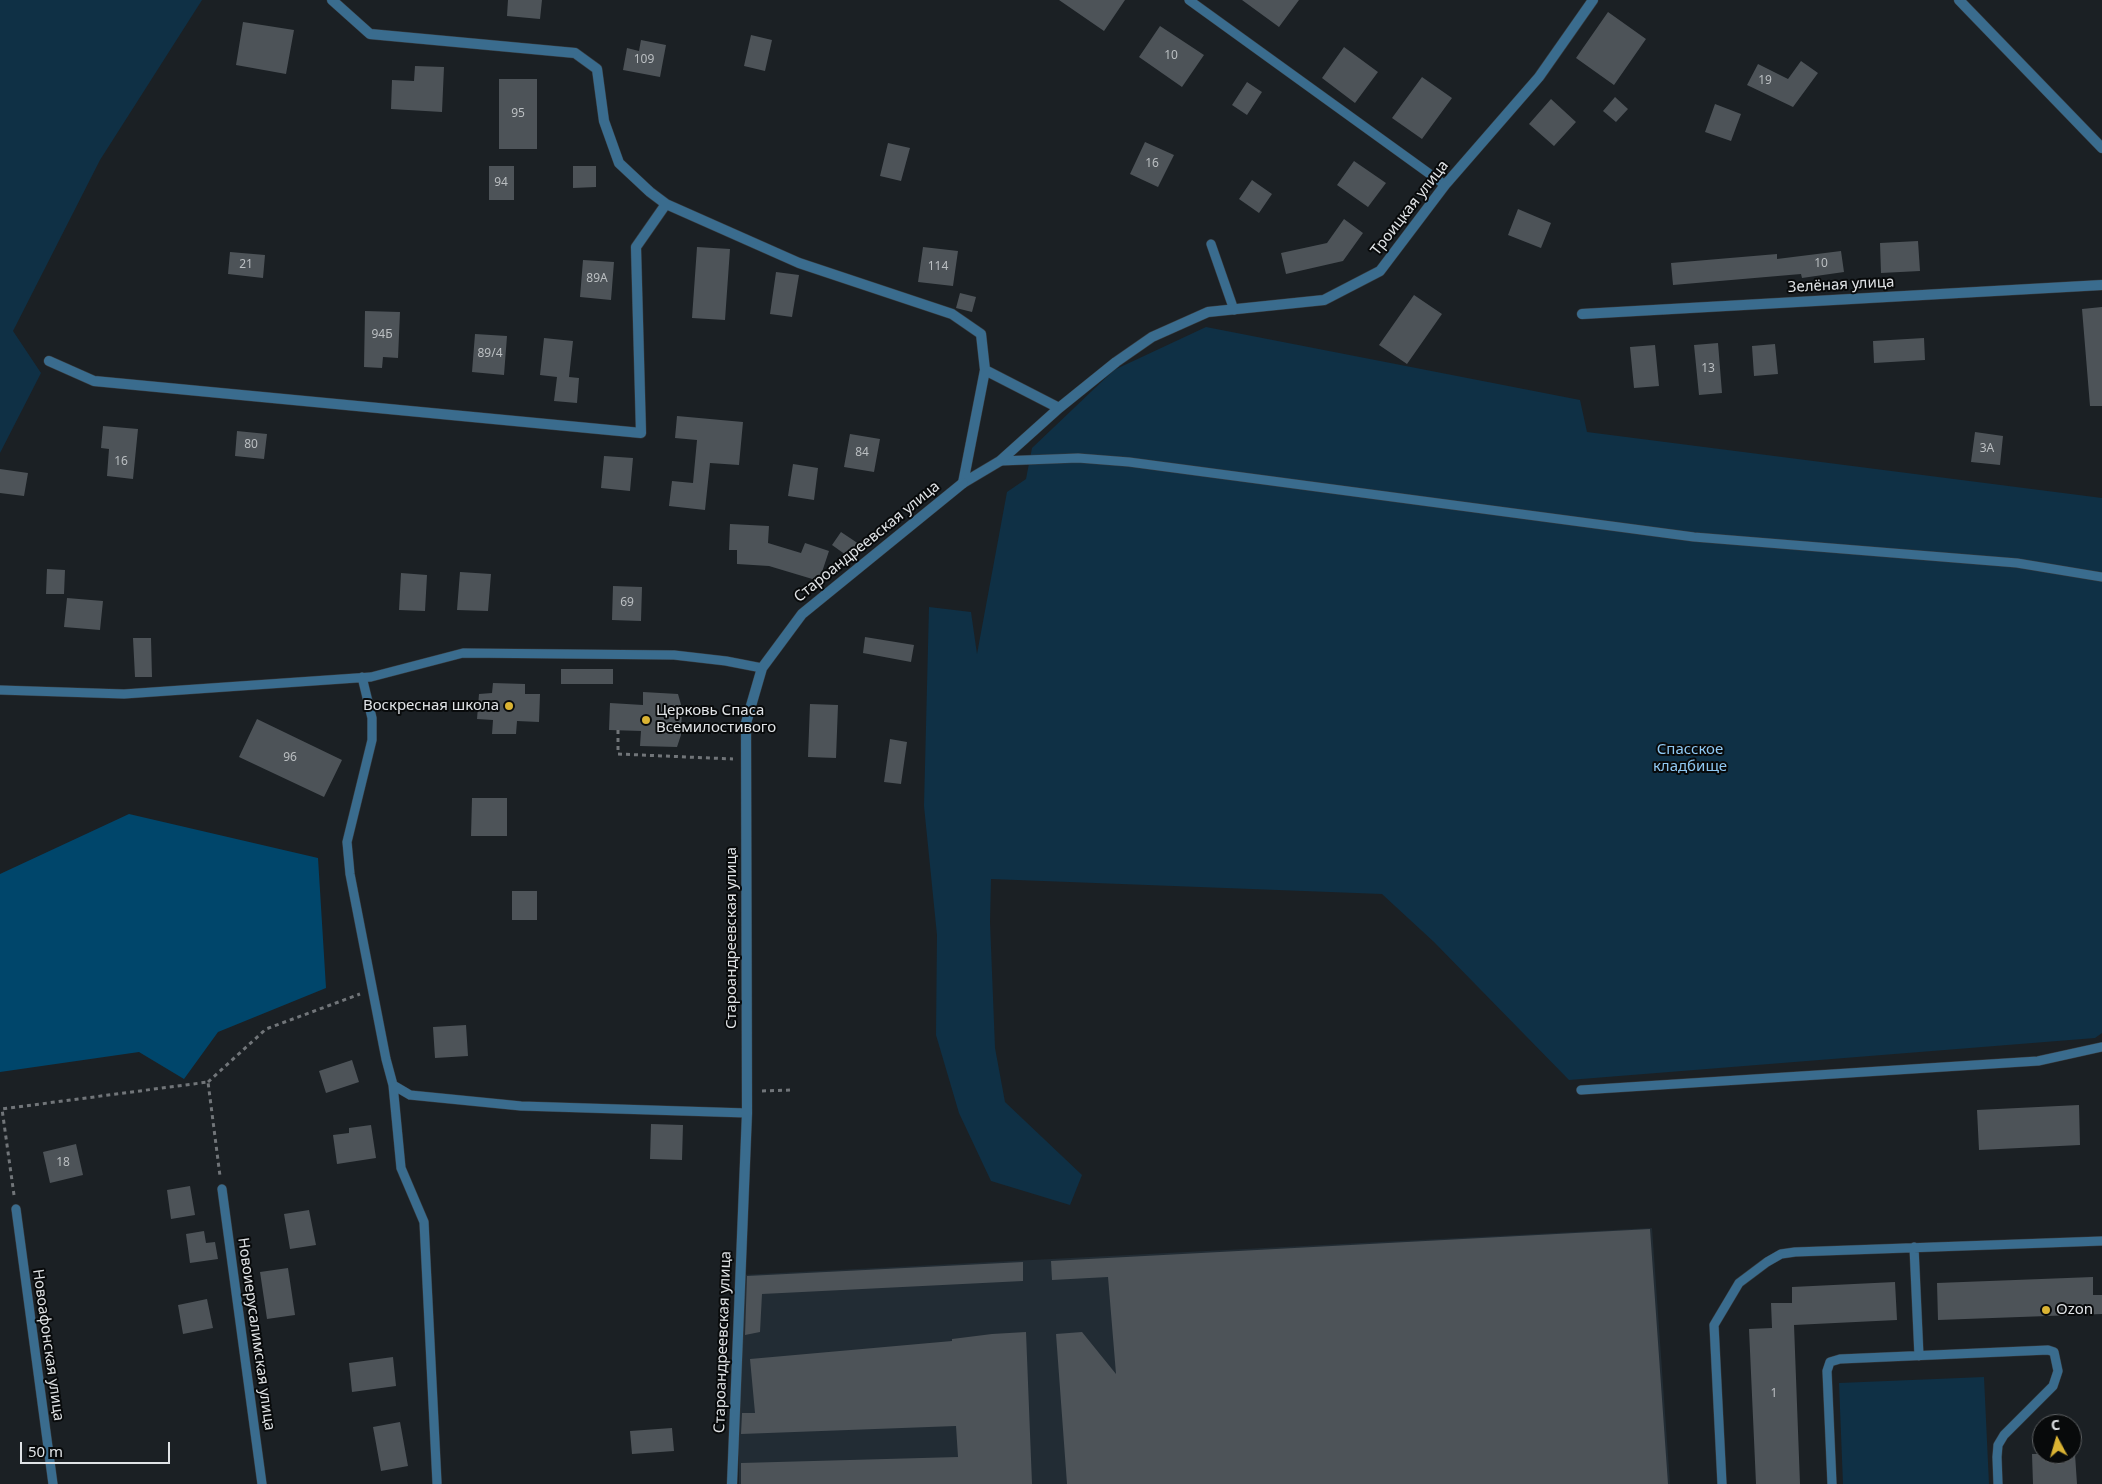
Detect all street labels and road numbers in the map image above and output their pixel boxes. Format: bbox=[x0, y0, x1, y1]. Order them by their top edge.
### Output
street label: Троицкая улица bbox=[1367, 157, 1453, 259]
street label: Зелёная улица bbox=[1787, 273, 1895, 297]
street label: Староандреевская улица bbox=[791, 478, 943, 606]
street label: Староандреевская улица bbox=[723, 847, 741, 1029]
street label: Новоиерусалимская улица bbox=[234, 1236, 278, 1432]
street label: Староандреевская улица bbox=[711, 1251, 735, 1433]
street label: Новоафонская улица bbox=[28, 1268, 68, 1422]

